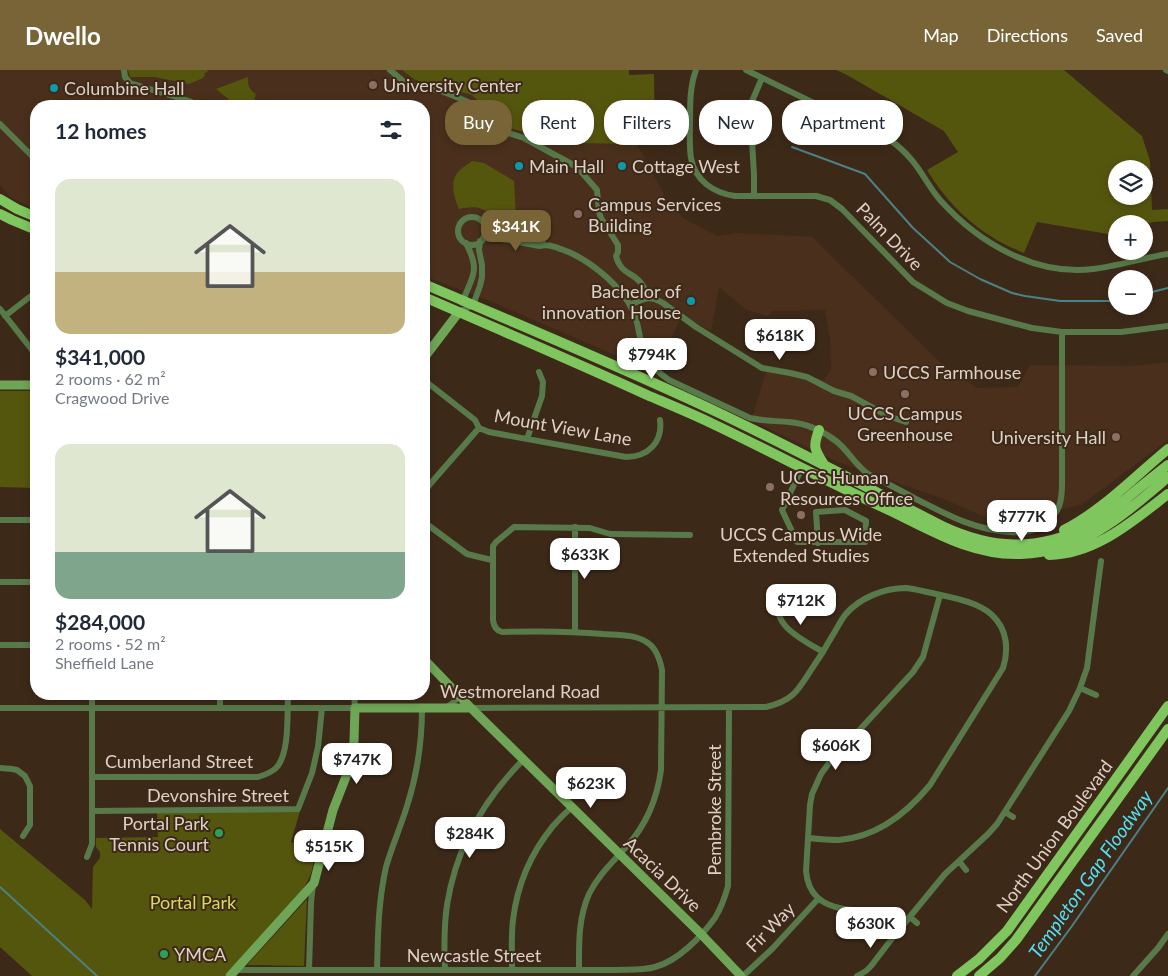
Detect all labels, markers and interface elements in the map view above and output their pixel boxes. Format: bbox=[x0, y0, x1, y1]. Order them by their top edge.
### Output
text: Dwello bbox=[25, 21, 101, 50]
text: Map bbox=[923, 24, 959, 46]
text: Directions bbox=[987, 24, 1068, 46]
text: Saved bbox=[1096, 24, 1143, 46]
place label: University Center bbox=[383, 74, 522, 96]
place label: Columbine Hall bbox=[64, 77, 185, 99]
marker: University Center bbox=[367, 79, 379, 91]
marker: Columbine Hall bbox=[48, 82, 60, 94]
chip: Buy bbox=[445, 100, 512, 145]
chip: Rent bbox=[522, 100, 594, 145]
chip: Filters bbox=[604, 100, 689, 145]
chip: New bbox=[699, 100, 772, 145]
chip: Apartment bbox=[782, 100, 903, 145]
icon: filters bbox=[377, 116, 405, 144]
text: 12 homes bbox=[55, 118, 146, 143]
place label: Main Hall bbox=[529, 155, 604, 177]
place label: Cottage West bbox=[632, 155, 740, 177]
marker: Main Hall bbox=[513, 160, 525, 172]
marker: Cottage West bbox=[616, 160, 628, 172]
map controls bbox=[1108, 160, 1153, 315]
button: layers bbox=[1108, 160, 1153, 205]
place label: Campus Services Building bbox=[588, 193, 722, 236]
street label: Palm Drive bbox=[852, 197, 928, 275]
marker: Campus Services Building bbox=[572, 208, 584, 220]
pin: $341K bbox=[481, 210, 551, 252]
icon: home bbox=[185, 211, 275, 301]
button: + bbox=[1108, 215, 1153, 260]
text: $341K bbox=[492, 216, 540, 235]
button: − bbox=[1108, 270, 1153, 315]
place label: Bachelor of innovation House bbox=[542, 280, 682, 323]
marker: Bachelor of innovation House bbox=[685, 295, 697, 307]
pin: $618K bbox=[745, 318, 815, 361]
text: $618K bbox=[756, 325, 804, 344]
pin: $794K bbox=[617, 338, 687, 380]
text: $341,000 bbox=[55, 344, 145, 369]
text: $794K bbox=[628, 344, 676, 363]
place label: UCCS Farmhouse bbox=[883, 361, 1021, 383]
marker: UCCS Farmhouse bbox=[867, 366, 879, 378]
text: 2 rooms · 62 m² bbox=[55, 369, 166, 388]
text: Cragwood Drive bbox=[55, 388, 169, 407]
marker: UCCS Campus Greenhouse bbox=[899, 388, 911, 400]
place label: UCCS Campus Greenhouse bbox=[847, 402, 963, 445]
street label: Mount View Lane bbox=[493, 404, 633, 450]
place label: University Hall bbox=[991, 426, 1106, 448]
marker: University Hall bbox=[1110, 431, 1122, 443]
place label: UCCS Human Resources Office bbox=[780, 466, 913, 509]
icon: home bbox=[185, 476, 275, 566]
marker: UCCS Human Resources Office bbox=[764, 481, 776, 493]
pin: $777K bbox=[987, 500, 1057, 542]
text: $777K bbox=[998, 506, 1046, 525]
marker: UCCS Campus Wide Extended Studies bbox=[795, 509, 807, 521]
place label: UCCS Campus Wide Extended Studies bbox=[720, 523, 882, 566]
pin: $633K bbox=[550, 538, 620, 580]
text: $633K bbox=[561, 544, 609, 563]
pin: $712K bbox=[766, 584, 836, 626]
text: $712K bbox=[777, 590, 825, 609]
text: $284,000 bbox=[55, 609, 145, 634]
text: 2 rooms · 52 m² bbox=[55, 634, 166, 653]
text: Sheffield Lane bbox=[55, 653, 154, 672]
street label: Westmoreland Road bbox=[440, 680, 600, 702]
pin: $606K bbox=[801, 728, 871, 771]
text: $606K bbox=[812, 735, 860, 754]
pin: $747K bbox=[322, 742, 392, 785]
street label: Pembroke Street bbox=[703, 744, 725, 876]
text: $747K bbox=[333, 749, 381, 768]
street label: Cumberland Street bbox=[105, 750, 254, 772]
street label: North Union Boulevard bbox=[991, 755, 1117, 917]
pin: $623K bbox=[556, 766, 626, 809]
text: $623K bbox=[567, 773, 615, 792]
street label: Devonshire Street bbox=[147, 784, 290, 806]
water label: Templeton Gap Floodway bbox=[1023, 785, 1157, 962]
place label: Portal Park Tennis Court bbox=[109, 812, 210, 855]
pin: $284K bbox=[435, 816, 505, 859]
text: $284K bbox=[446, 823, 494, 842]
marker: Portal Park Tennis Court bbox=[213, 827, 225, 839]
pin: $515K bbox=[294, 830, 364, 872]
street label: Acacia Drive bbox=[620, 832, 706, 916]
text: $515K bbox=[305, 836, 353, 855]
park label: Portal Park bbox=[150, 891, 237, 913]
street label: Fir Way bbox=[741, 897, 799, 956]
pin: $630K bbox=[836, 906, 906, 949]
text: $630K bbox=[847, 913, 895, 932]
place label: YMCA bbox=[174, 943, 227, 965]
street label: Newcastle Street bbox=[407, 944, 542, 966]
marker: YMCA bbox=[158, 948, 170, 960]

